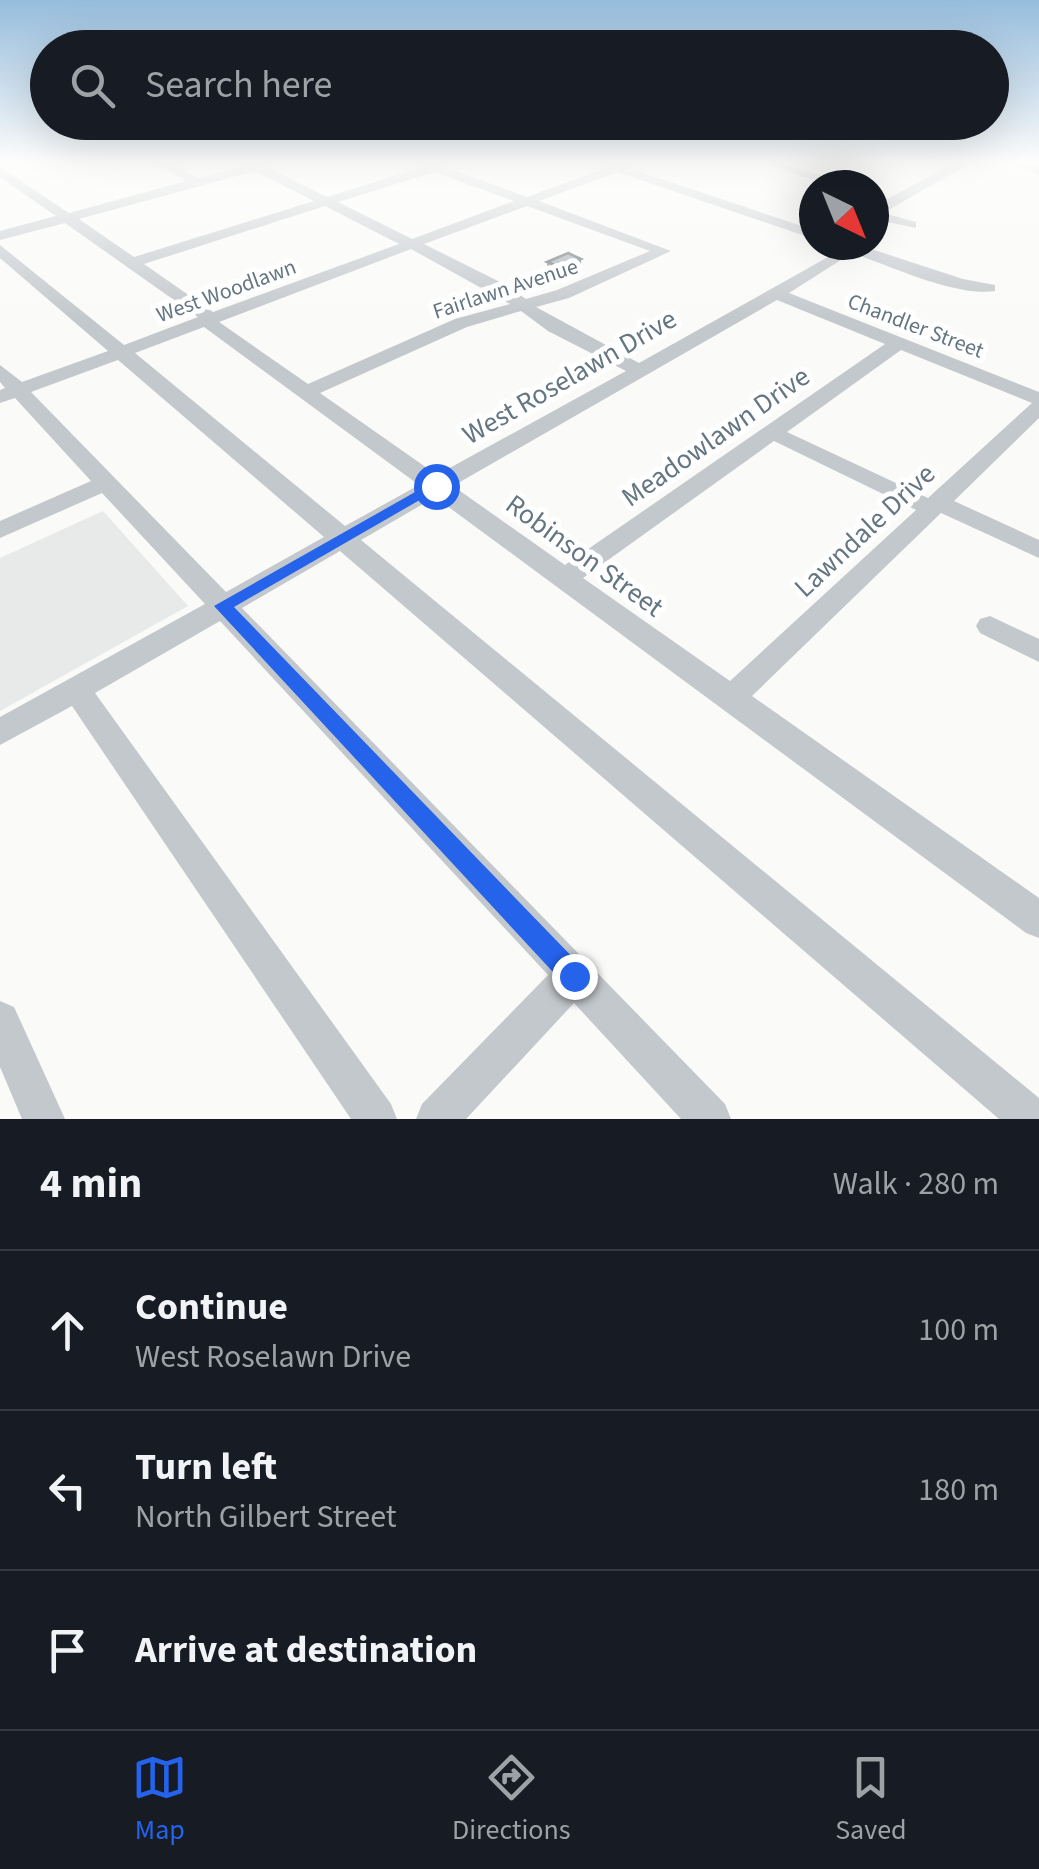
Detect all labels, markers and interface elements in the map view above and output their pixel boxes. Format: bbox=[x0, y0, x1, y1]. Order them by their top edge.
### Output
search box bbox=[30, 30, 1009, 140]
icon: search bbox=[65, 58, 120, 113]
text: Search here bbox=[145, 58, 332, 112]
north arrow bbox=[799, 170, 889, 260]
street label: Fairlawn Avenue bbox=[429, 250, 582, 328]
street label: West Woodlawn bbox=[152, 251, 301, 331]
street label: Chandler Street bbox=[843, 285, 989, 367]
street label: West Roselawn Drive bbox=[455, 299, 684, 455]
street label: Meadowlawn Drive bbox=[613, 357, 818, 517]
street label: Lawndale Drive bbox=[785, 455, 944, 607]
route start bbox=[414, 464, 460, 510]
street label: Robinson Street bbox=[497, 485, 672, 627]
route end bbox=[552, 954, 598, 1000]
text: 4 min bbox=[40, 1154, 142, 1214]
text: Walk · 280 m bbox=[833, 1161, 999, 1207]
text: Continue bbox=[135, 1280, 288, 1334]
icon: ahead bbox=[40, 1303, 95, 1358]
text: 100 m bbox=[918, 1307, 999, 1353]
text: West Roselawn Drive bbox=[135, 1334, 411, 1380]
text: Turn left bbox=[135, 1440, 277, 1494]
icon: left bbox=[40, 1463, 95, 1518]
text: 180 m bbox=[918, 1467, 999, 1513]
text: North Gilbert Street bbox=[135, 1494, 397, 1540]
icon: arrive bbox=[40, 1623, 95, 1678]
text: Arrive at destination bbox=[135, 1623, 477, 1677]
tab: Map bbox=[132, 1750, 187, 1850]
tab: Directions bbox=[452, 1750, 571, 1850]
tab: Saved bbox=[835, 1750, 907, 1850]

